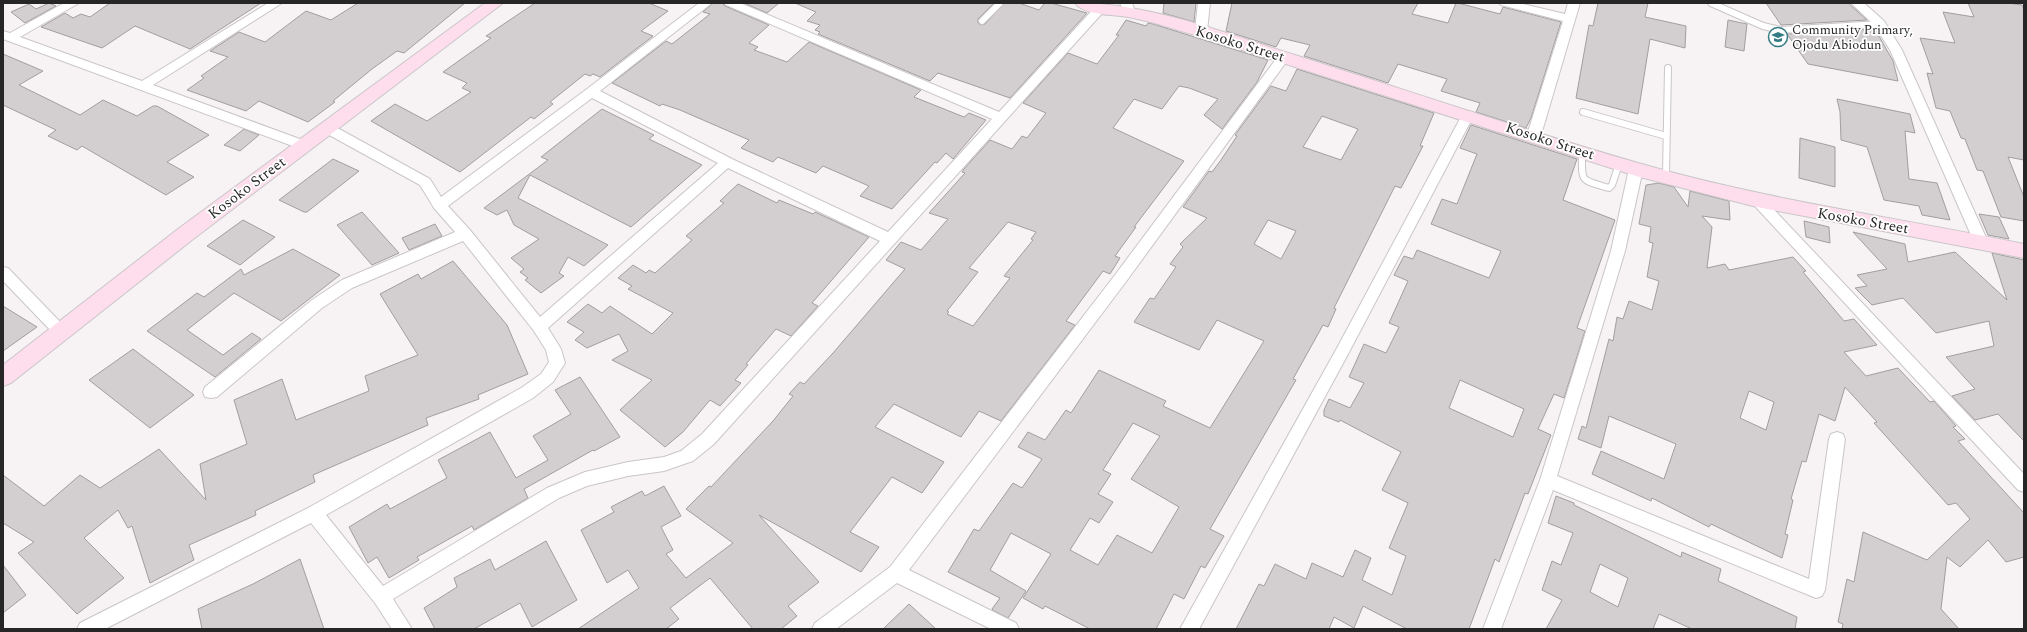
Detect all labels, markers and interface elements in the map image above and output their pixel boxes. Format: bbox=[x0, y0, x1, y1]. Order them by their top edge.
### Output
street label: Kosoko Street bbox=[1192, 19, 1288, 69]
place label: Community Primary, Ojodu Abiodun bbox=[1792, 20, 1913, 55]
school or university icon: Community Primary, Ojodu Abiodun bbox=[1767, 26, 1789, 48]
street label: Kosoko Street bbox=[1502, 116, 1598, 166]
street label: Kosoko Street bbox=[203, 151, 291, 225]
street label: Kosoko Street bbox=[1815, 202, 1911, 240]

